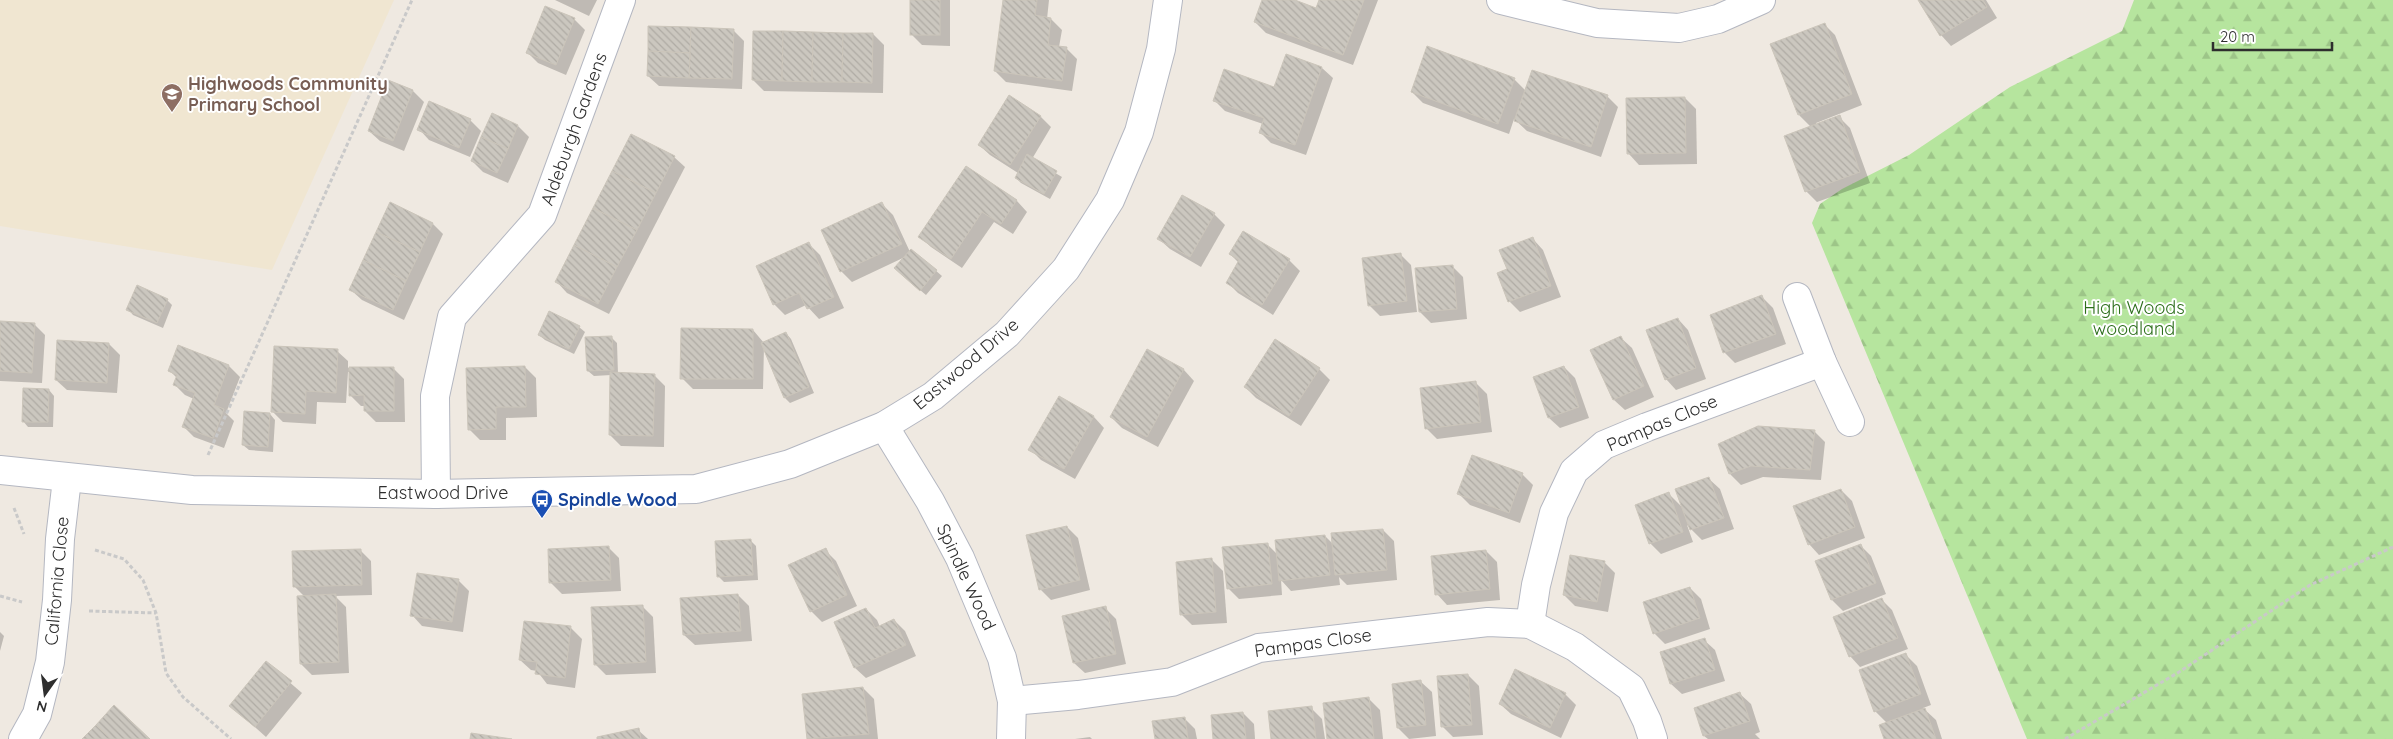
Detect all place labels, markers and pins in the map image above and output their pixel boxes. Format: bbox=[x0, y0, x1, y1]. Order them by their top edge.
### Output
place label: Highwoods Community Primary School bbox=[188, 72, 388, 116]
school or university icon: Highwoods Community Primary School bbox=[160, 82, 184, 113]
bus stop icon: Spindle Wood bbox=[530, 488, 554, 519]
place label: Spindle Wood bbox=[558, 488, 677, 511]

